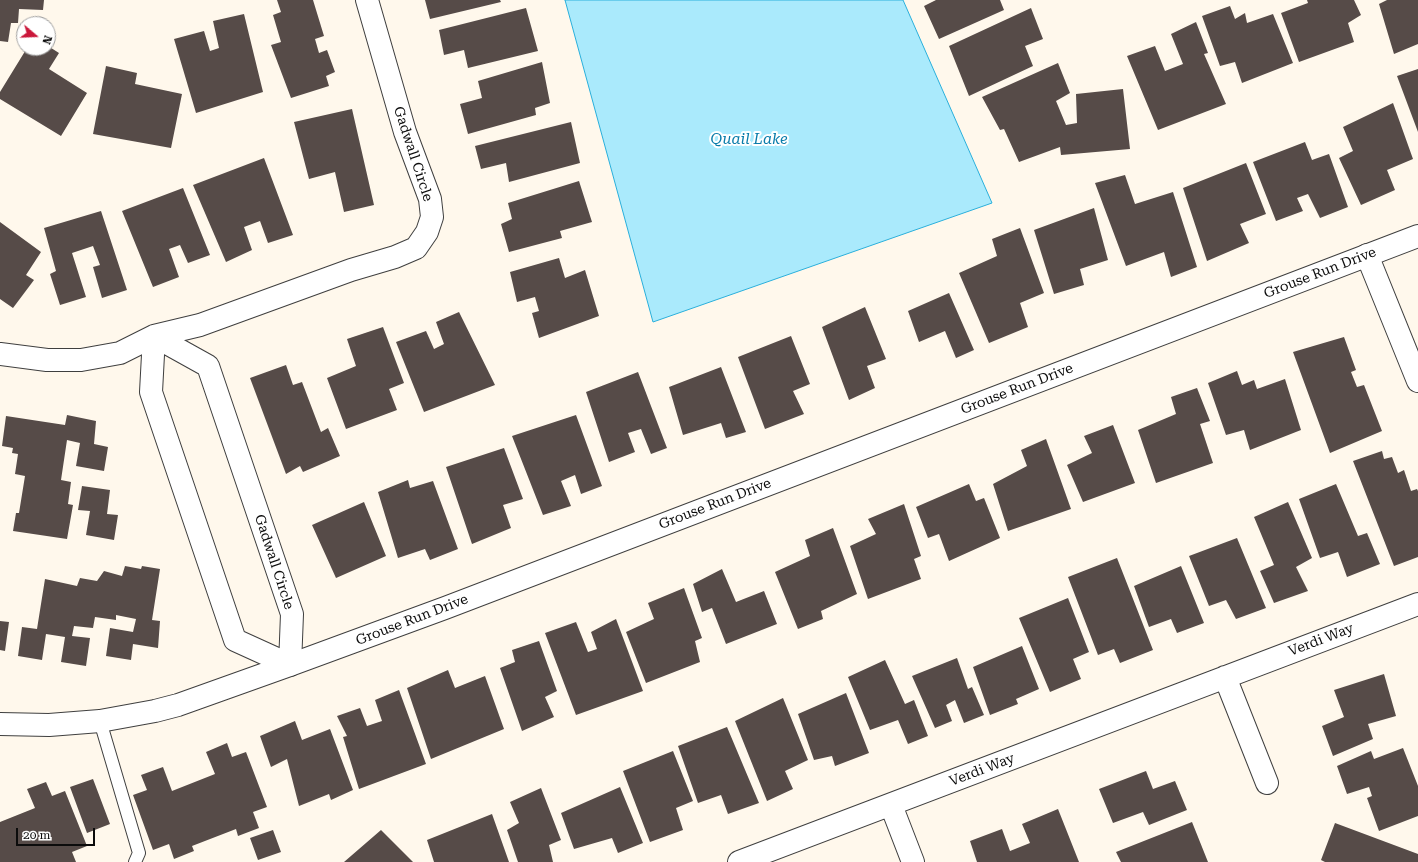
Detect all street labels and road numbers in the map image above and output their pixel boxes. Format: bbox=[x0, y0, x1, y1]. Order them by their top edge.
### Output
street label: Gadwall Circle bbox=[390, 104, 436, 204]
street label: Grouse Run Drive bbox=[1261, 244, 1379, 302]
street label: Grouse Run Drive bbox=[958, 360, 1076, 418]
street label: Grouse Run Drive bbox=[656, 475, 774, 533]
street label: Gadwall Circle bbox=[251, 512, 297, 612]
street label: Grouse Run Drive bbox=[353, 591, 471, 649]
street label: Verdi Way bbox=[1286, 620, 1356, 660]
street label: Verdi Way bbox=[947, 750, 1017, 790]

